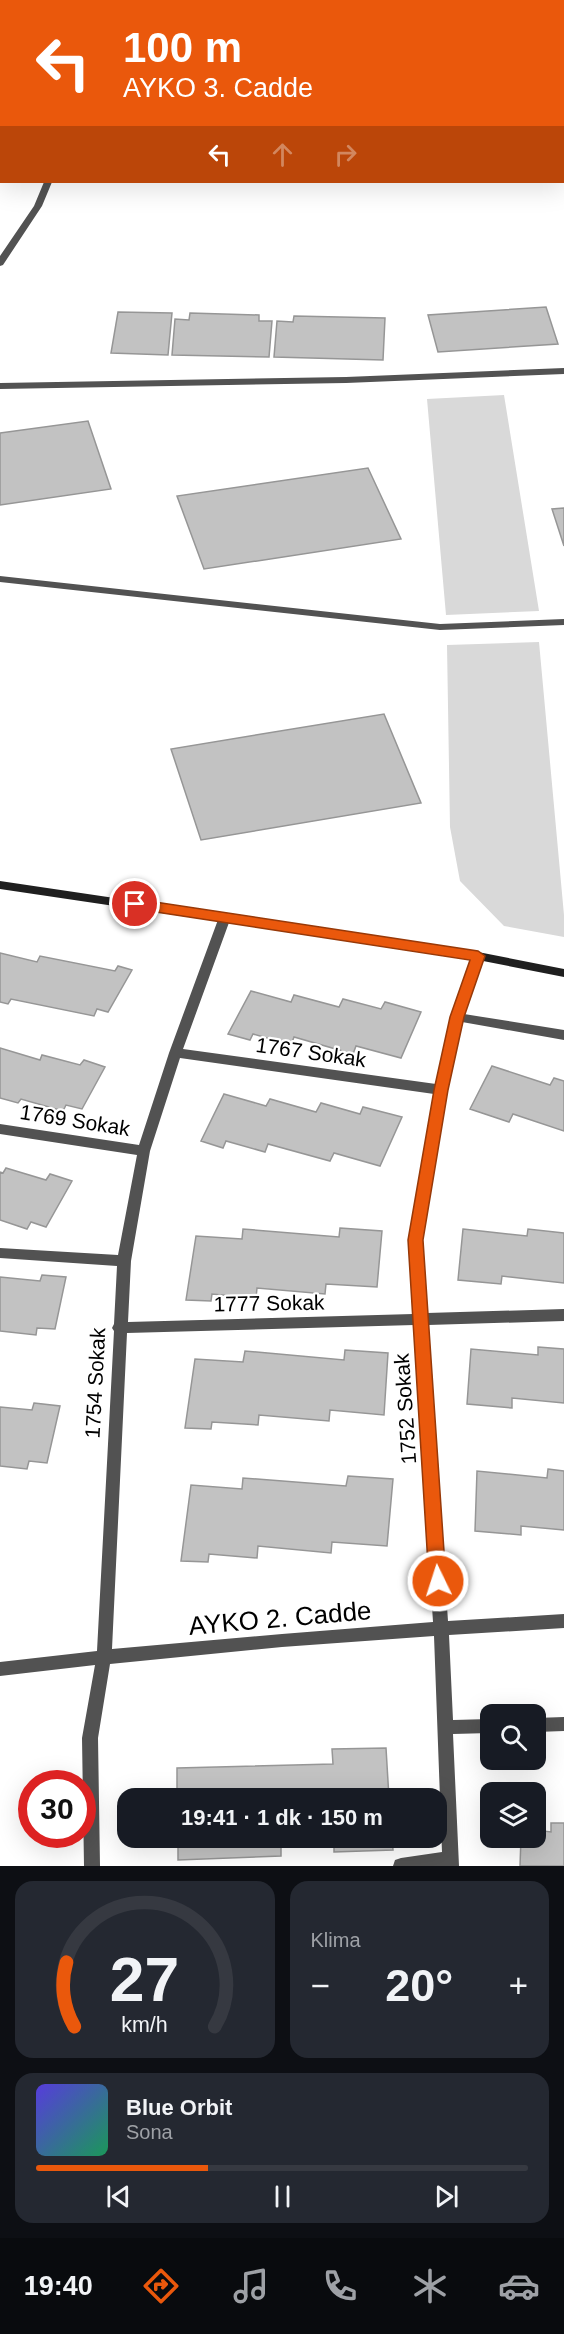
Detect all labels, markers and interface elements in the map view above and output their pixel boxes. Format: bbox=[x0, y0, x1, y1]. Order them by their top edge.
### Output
icon: left bbox=[24, 24, 102, 102]
text: 100 m bbox=[123, 24, 242, 71]
text: AYKO 3. Cadde bbox=[123, 73, 313, 103]
icon: left bbox=[203, 138, 236, 171]
icon: ahead bbox=[266, 138, 299, 171]
icon: right bbox=[329, 138, 362, 171]
pin bbox=[109, 878, 160, 929]
icon: arrive bbox=[118, 887, 151, 920]
street label: 1767 Sokak bbox=[254, 1033, 368, 1071]
street label: 1769 Sokak bbox=[18, 1100, 132, 1140]
street label: 1777 Sokak bbox=[213, 1291, 325, 1315]
street label: 1754 Sokak bbox=[81, 1327, 109, 1439]
street label: 1752 Sokak bbox=[390, 1352, 420, 1465]
position arrow bbox=[406, 1549, 470, 1613]
street label: AYKO 2. Cadde bbox=[188, 1595, 372, 1641]
map controls bbox=[480, 1704, 546, 1848]
button: search bbox=[480, 1704, 546, 1770]
speed limit sign: 30 bbox=[18, 1770, 96, 1848]
button: layers bbox=[480, 1782, 546, 1848]
text: 19:41 · 1 dk · 150 m bbox=[181, 1805, 383, 1830]
text: Klima bbox=[311, 1929, 361, 1951]
text: 27 bbox=[110, 1945, 179, 2014]
text: 20° bbox=[385, 1960, 453, 2011]
text: − bbox=[311, 1967, 330, 2004]
text: + bbox=[509, 1967, 528, 2004]
text: km/h bbox=[122, 2013, 168, 2037]
text: Blue Orbit bbox=[126, 2095, 232, 2120]
text: Sona bbox=[126, 2121, 173, 2143]
icon: previous bbox=[102, 2180, 135, 2213]
icon: pause bbox=[266, 2180, 299, 2213]
icon: next bbox=[430, 2180, 463, 2213]
icon: directions bbox=[140, 2265, 182, 2307]
icon: music bbox=[230, 2265, 272, 2307]
icon: phone bbox=[319, 2265, 361, 2307]
icon: climate bbox=[409, 2265, 451, 2307]
icon: car bbox=[498, 2265, 540, 2307]
text: 19:40 bbox=[24, 2271, 93, 2301]

